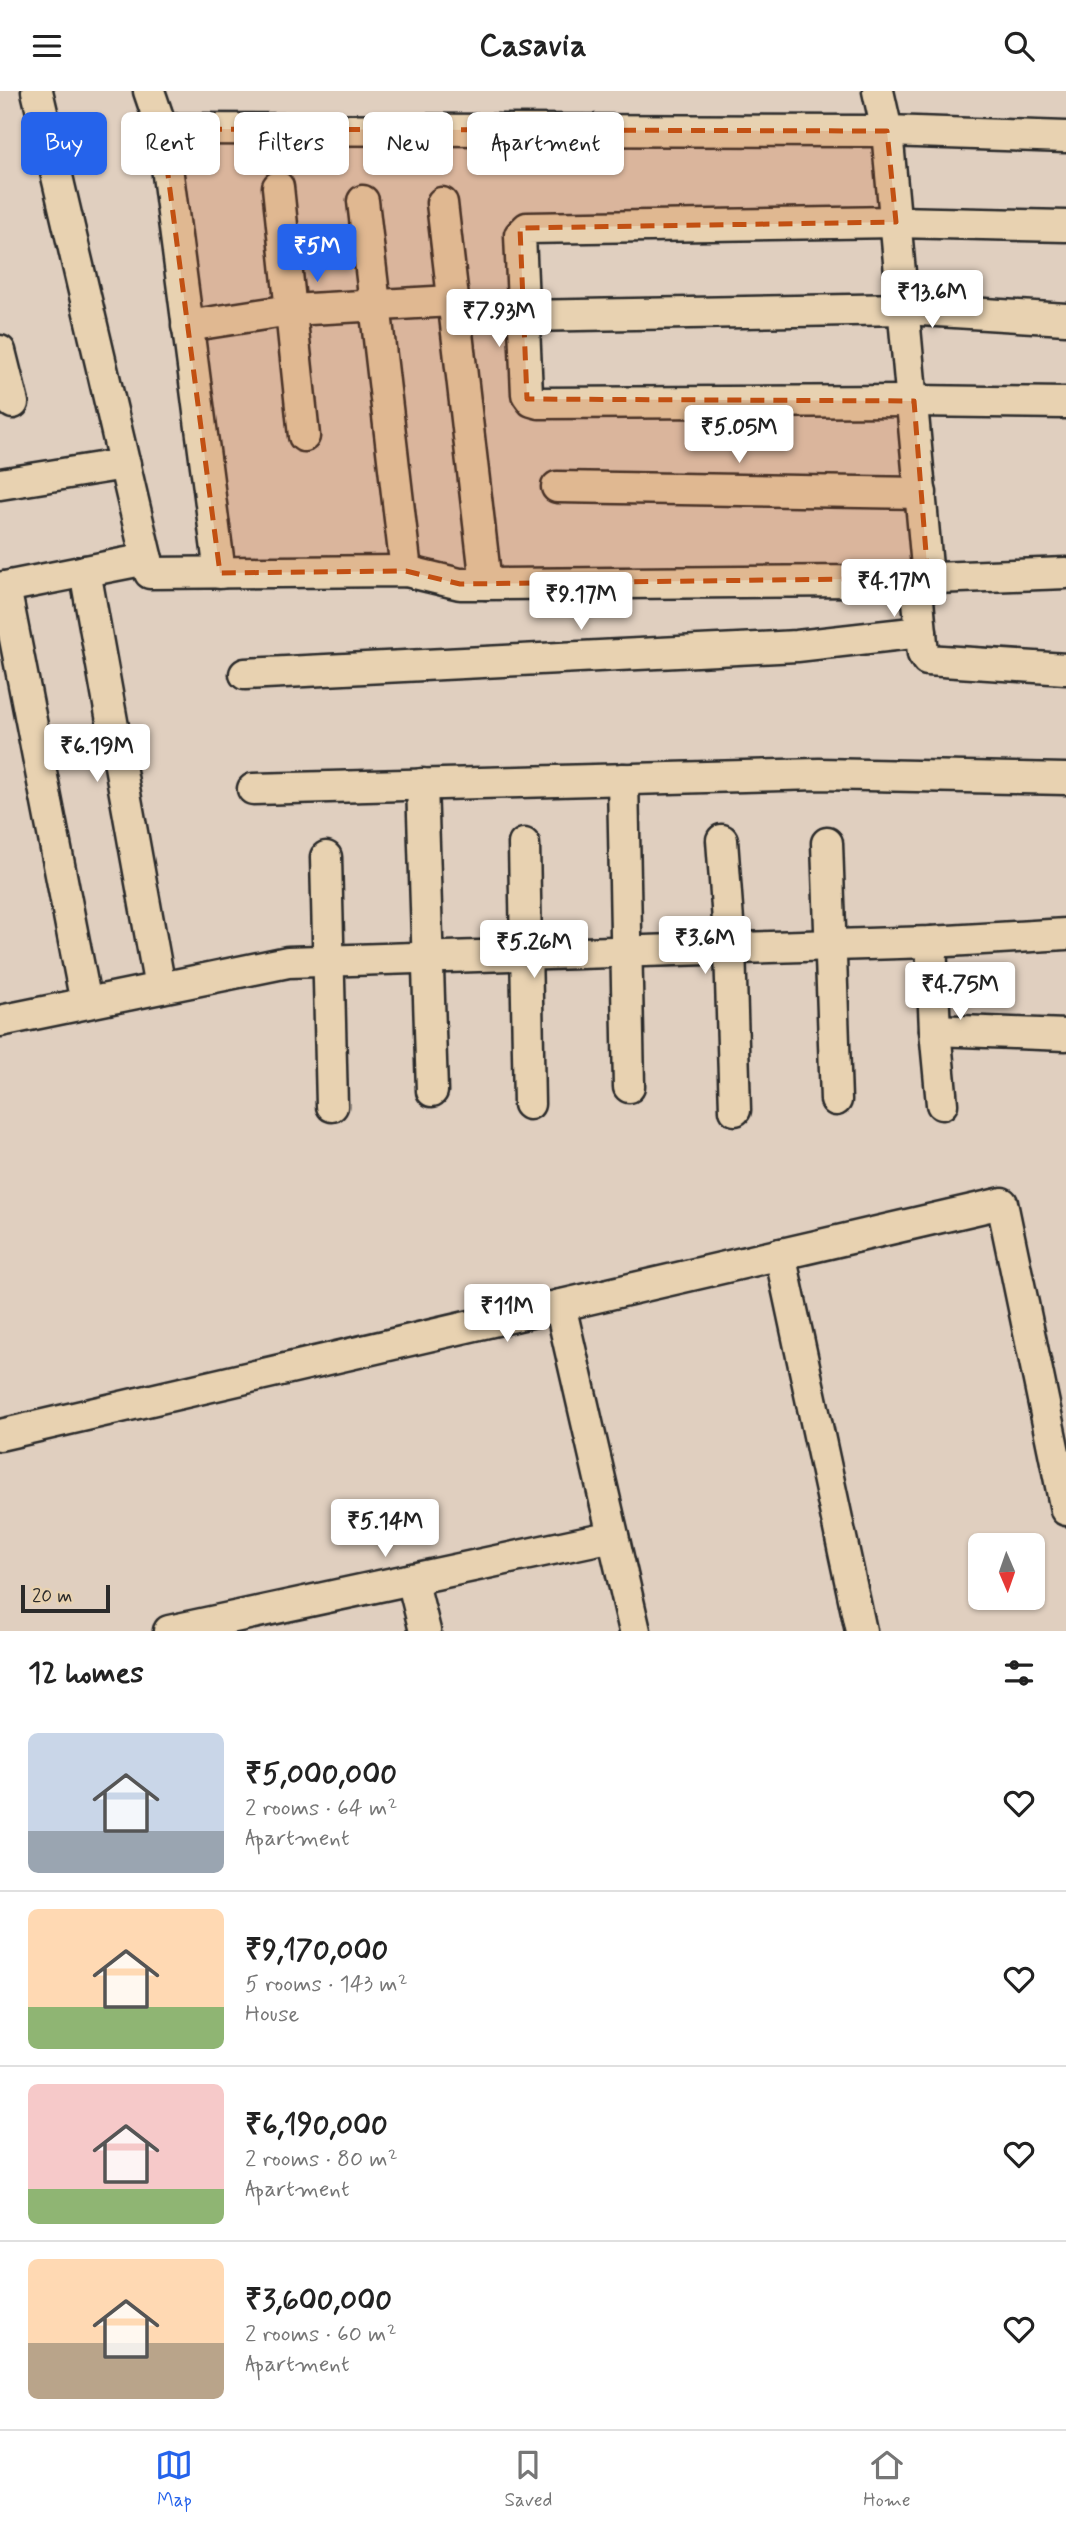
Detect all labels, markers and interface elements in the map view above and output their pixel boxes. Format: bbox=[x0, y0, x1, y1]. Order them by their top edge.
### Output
text: Casavia bbox=[479, 25, 587, 67]
icon: menu bbox=[28, 27, 66, 65]
icon: search bbox=[1000, 27, 1038, 65]
chip: Buy bbox=[21, 112, 107, 175]
chip: Rent bbox=[121, 112, 220, 175]
chip: Filters bbox=[234, 112, 349, 175]
chip: New bbox=[363, 112, 453, 175]
chip: Apartment bbox=[467, 112, 624, 175]
pin: ₹5M bbox=[283, 225, 351, 284]
text: ₹5M bbox=[293, 232, 341, 262]
pin: ₹13.6M bbox=[875, 271, 989, 330]
text: ₹13.6M bbox=[897, 278, 967, 308]
pin: ₹7.93M bbox=[442, 289, 556, 349]
text: ₹7.93M bbox=[462, 297, 536, 327]
pin: ₹5.05M bbox=[682, 405, 796, 465]
text: ₹5.05M bbox=[700, 413, 778, 443]
pin: ₹4.17M bbox=[837, 559, 951, 619]
text: ₹4.17M bbox=[857, 567, 931, 597]
pin: ₹9.17M bbox=[524, 573, 638, 632]
text: ₹9.17M bbox=[545, 580, 617, 610]
pin: ₹6.19M bbox=[40, 725, 154, 784]
text: ₹6.19M bbox=[60, 732, 134, 762]
pin: ₹3.6M bbox=[656, 917, 754, 976]
pin: ₹5.26M bbox=[477, 921, 591, 980]
text: ₹3.6M bbox=[675, 924, 735, 954]
text: ₹5.26M bbox=[496, 928, 572, 958]
pin: ₹4.75M bbox=[903, 963, 1017, 1022]
text: ₹4.75M bbox=[921, 970, 999, 1000]
pin: ₹11M bbox=[466, 1285, 548, 1344]
text: ₹11M bbox=[480, 1292, 534, 1322]
pin: ₹5.14M bbox=[328, 1499, 442, 1559]
text: ₹5.14M bbox=[347, 1507, 423, 1537]
north arrow bbox=[968, 1533, 1045, 1610]
map controls bbox=[968, 1533, 1045, 1610]
scale bar bbox=[21, 1582, 110, 1614]
text: 20 m bbox=[32, 1584, 72, 1609]
text: 12 homes bbox=[28, 1654, 144, 1693]
icon: filters bbox=[1000, 1654, 1038, 1692]
text: ₹5,000,000 bbox=[245, 1755, 397, 1794]
icon: home bbox=[84, 1761, 168, 1845]
icon: heart bbox=[1000, 1784, 1038, 1822]
text: 2 rooms · 64 m² bbox=[245, 1794, 397, 1824]
text: Apartment bbox=[245, 1824, 350, 1854]
text: ₹9,170,000 bbox=[245, 1931, 388, 1970]
icon: home bbox=[84, 1937, 168, 2021]
icon: heart bbox=[1000, 1960, 1038, 1998]
text: 5 rooms · 143 m² bbox=[245, 1970, 408, 2000]
text: House bbox=[245, 2000, 299, 2030]
text: ₹6,190,000 bbox=[245, 2106, 388, 2145]
icon: home bbox=[84, 2112, 168, 2196]
icon: heart bbox=[1000, 2135, 1038, 2173]
text: 2 rooms · 80 m² bbox=[245, 2145, 398, 2175]
text: Apartment bbox=[245, 2175, 350, 2205]
text: ₹3,600,000 bbox=[245, 2281, 392, 2320]
icon: home bbox=[84, 2287, 168, 2371]
icon: heart bbox=[1000, 2310, 1038, 2348]
text: 2 rooms · 60 m² bbox=[245, 2320, 397, 2350]
text: Apartment bbox=[245, 2350, 350, 2380]
tab: Map bbox=[155, 2446, 193, 2513]
tab: Saved bbox=[504, 2446, 552, 2513]
tab: Home bbox=[863, 2446, 911, 2513]

